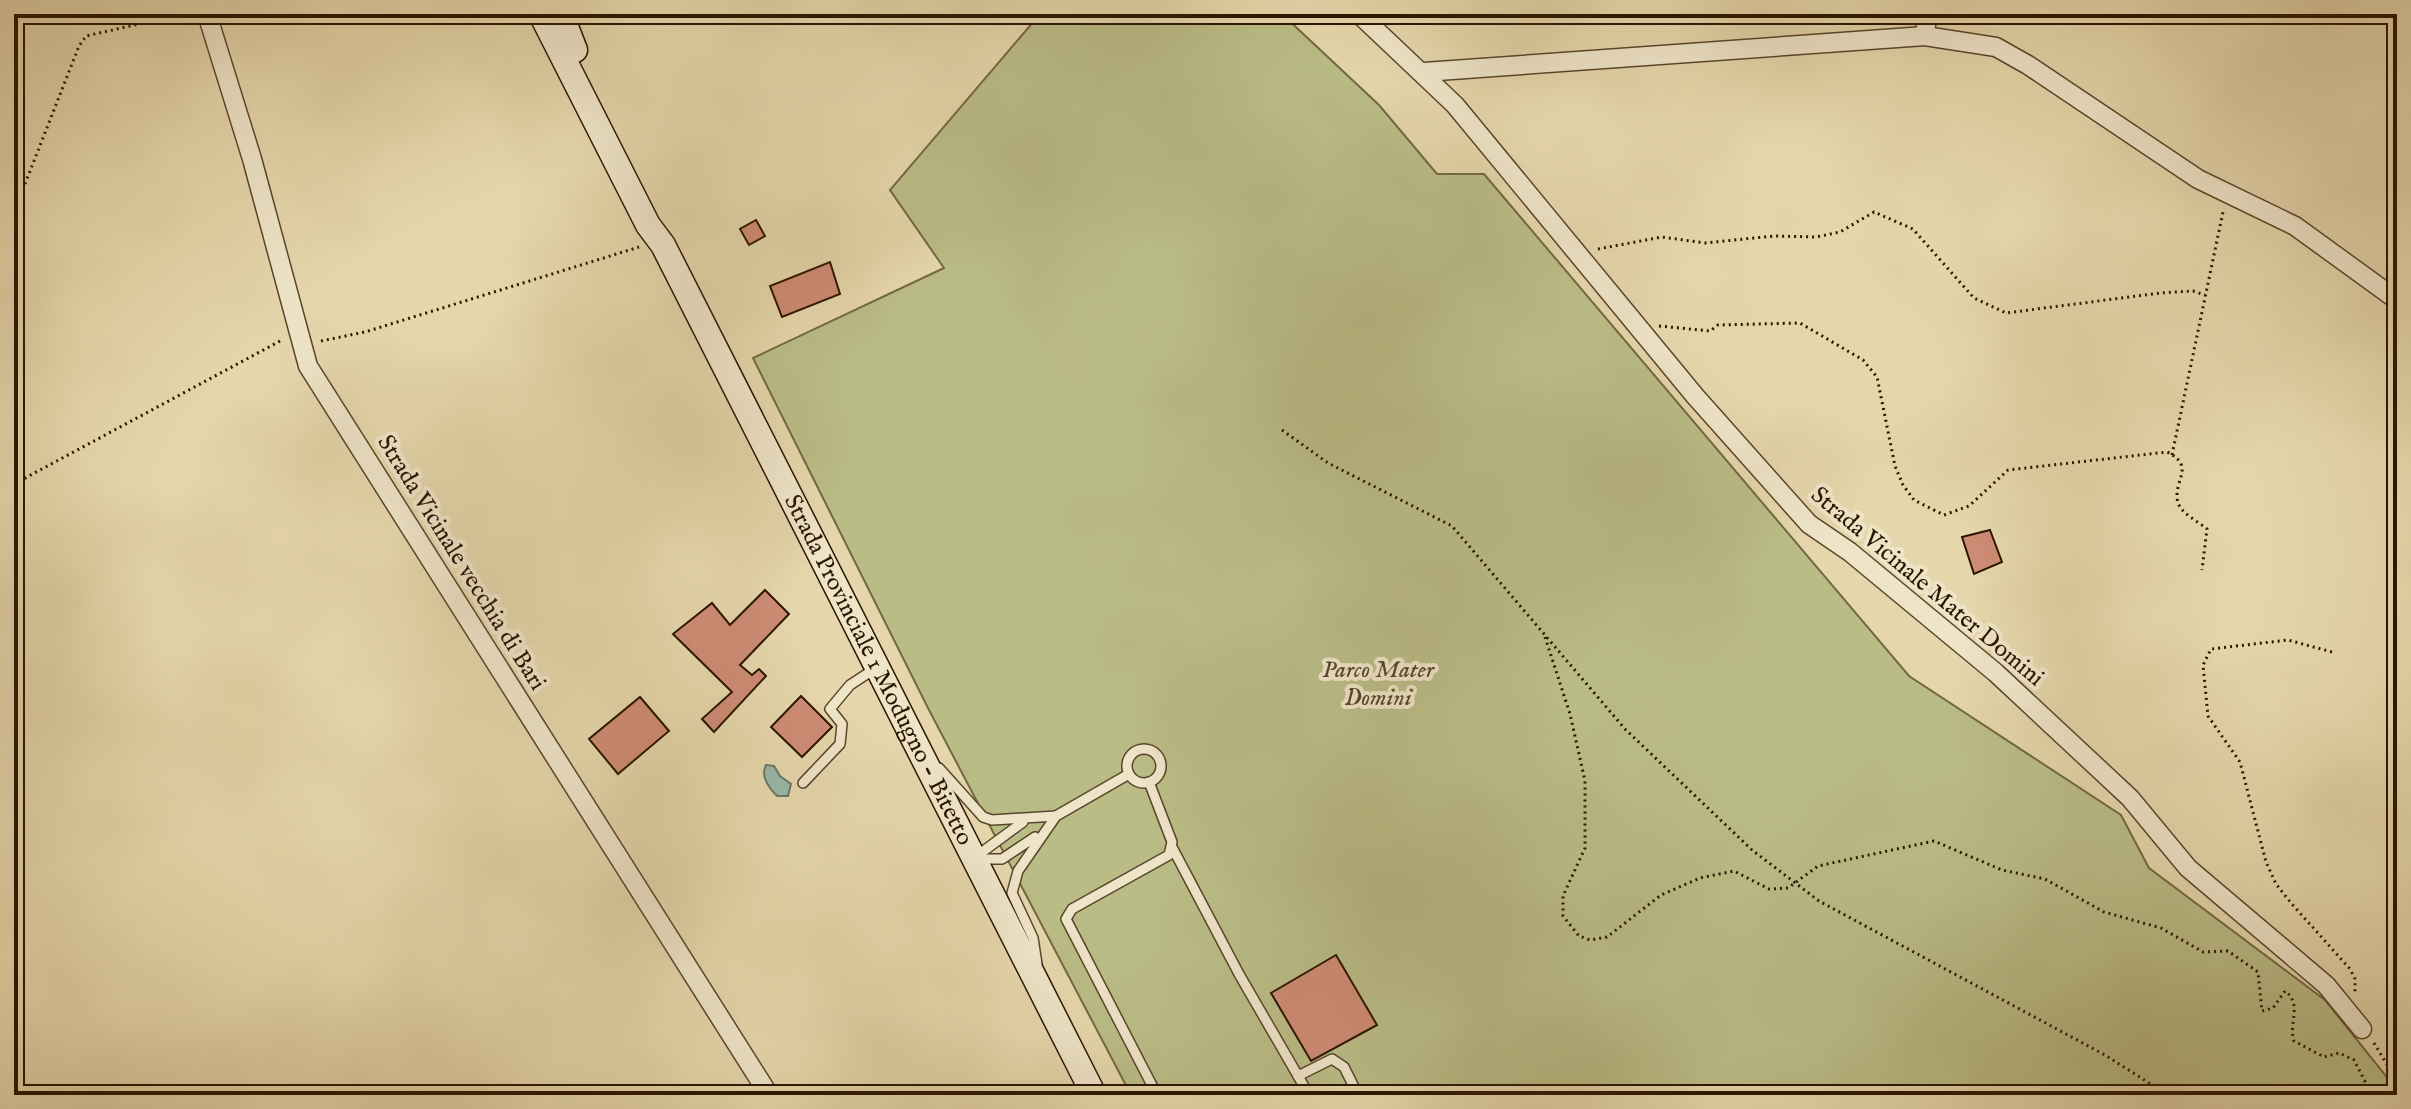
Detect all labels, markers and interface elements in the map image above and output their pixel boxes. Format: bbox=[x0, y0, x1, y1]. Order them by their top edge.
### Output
street label: Strada Vicinale vecchia di Bari bbox=[370, 429, 552, 697]
street label: Strada Vicinale Mater Domini bbox=[1804, 480, 2050, 694]
street label: Strada Provinciale 1 Modugno - Bitetto bbox=[777, 489, 980, 851]
park label: Parco Mater Domini bbox=[1322, 655, 1436, 714]

